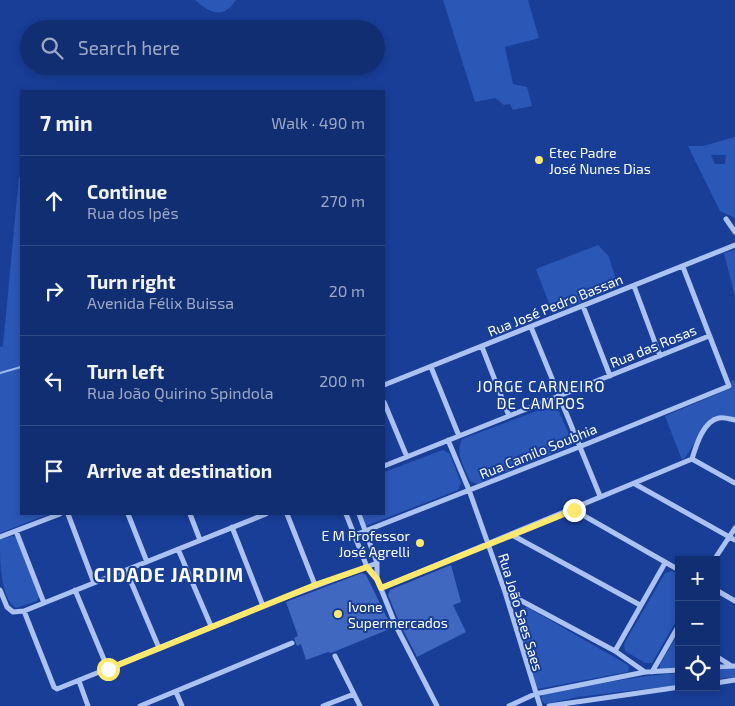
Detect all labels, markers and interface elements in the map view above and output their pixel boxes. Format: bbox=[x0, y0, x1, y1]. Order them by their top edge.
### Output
search box bbox=[20, 20, 385, 75]
icon: search bbox=[38, 34, 66, 62]
text: Search here bbox=[78, 36, 180, 59]
text: 7 min bbox=[40, 110, 93, 135]
text: Walk · 490 m bbox=[271, 113, 365, 132]
place label: Etec Padre José Nunes Dias bbox=[549, 144, 651, 177]
marker: Etec Padre José Nunes Dias bbox=[533, 154, 545, 166]
text: Continue bbox=[87, 180, 167, 203]
icon: ahead bbox=[40, 187, 68, 215]
text: 270 m bbox=[321, 191, 365, 210]
text: Rua dos Ipês bbox=[87, 203, 179, 222]
text: Turn right bbox=[87, 270, 175, 293]
street label: Rua José Pedro Bassan bbox=[485, 270, 625, 340]
icon: right bbox=[40, 277, 68, 305]
text: 20 m bbox=[329, 281, 365, 300]
text: Avenida Félix Buissa bbox=[87, 293, 234, 312]
street label: Rua das Rosas bbox=[607, 321, 699, 371]
text: Turn left bbox=[87, 360, 164, 383]
icon: left bbox=[40, 367, 68, 395]
text: 200 m bbox=[319, 371, 365, 390]
district label: JORGE CARNEIRO DE CAMPOS bbox=[477, 377, 605, 412]
text: Rua João Quirino Spindola bbox=[87, 383, 273, 402]
street label: Rua Camilo Soubhia bbox=[477, 420, 599, 482]
icon: arrive bbox=[40, 457, 68, 485]
text: Arrive at destination bbox=[87, 459, 272, 482]
route end bbox=[563, 499, 586, 522]
place label: E M Professor José Agrelli bbox=[321, 527, 410, 560]
marker: E M Professor José Agrelli bbox=[414, 537, 426, 549]
street label: Rua João Saes Saes bbox=[495, 551, 547, 673]
map controls bbox=[675, 556, 720, 691]
button: + bbox=[675, 556, 720, 601]
district label: CIDADE JARDIM bbox=[94, 563, 244, 586]
place label: Ivone Supermercados bbox=[348, 598, 448, 631]
button: − bbox=[675, 601, 720, 646]
marker: Ivone Supermercados bbox=[332, 608, 344, 620]
button: locate bbox=[675, 646, 720, 691]
route start bbox=[97, 658, 120, 681]

